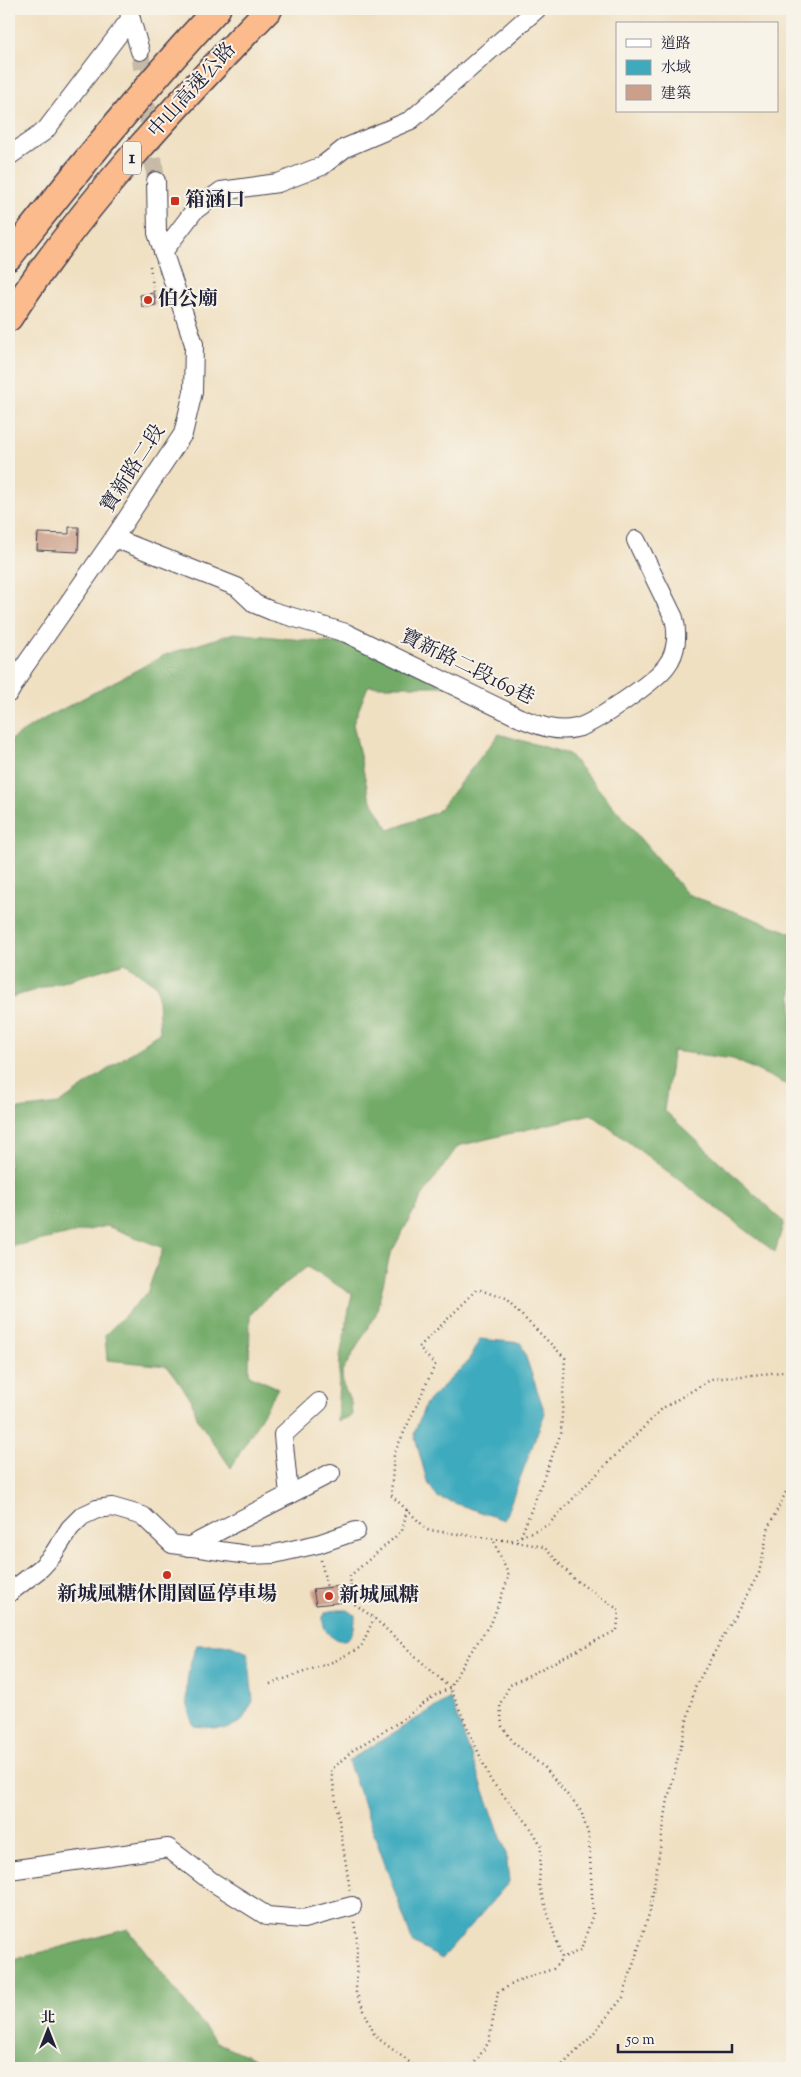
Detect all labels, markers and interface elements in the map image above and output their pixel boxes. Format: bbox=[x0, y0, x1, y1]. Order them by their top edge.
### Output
legend bbox=[616, 22, 778, 112]
text: 道路 bbox=[661, 34, 691, 55]
street label: 中山高速公路 bbox=[142, 37, 244, 145]
text: 水域 bbox=[661, 58, 691, 79]
text: 建築 bbox=[661, 84, 691, 105]
road number: 1 bbox=[123, 142, 141, 174]
place label: 箱涵口 bbox=[185, 187, 245, 216]
marker: 箱涵口 bbox=[169, 195, 181, 207]
place label: 伯公廟 bbox=[158, 286, 218, 315]
marker: 伯公廟 bbox=[142, 294, 154, 306]
street label: 寶新路二段 bbox=[95, 419, 173, 519]
street label: 寶新路二段169巷 bbox=[395, 623, 539, 713]
marker: 新城風糖休閒園區停車場 bbox=[161, 1569, 173, 1581]
place label: 新城風糖休閒園區停車場 bbox=[57, 1581, 277, 1610]
place label: 新城風糖 bbox=[339, 1582, 419, 1611]
marker: 新城風糖 bbox=[323, 1590, 335, 1602]
north arrow bbox=[22, 2004, 72, 2054]
text: 北 bbox=[41, 2009, 55, 2029]
scale bar bbox=[618, 2022, 732, 2054]
text: 50 m bbox=[625, 2030, 655, 2051]

